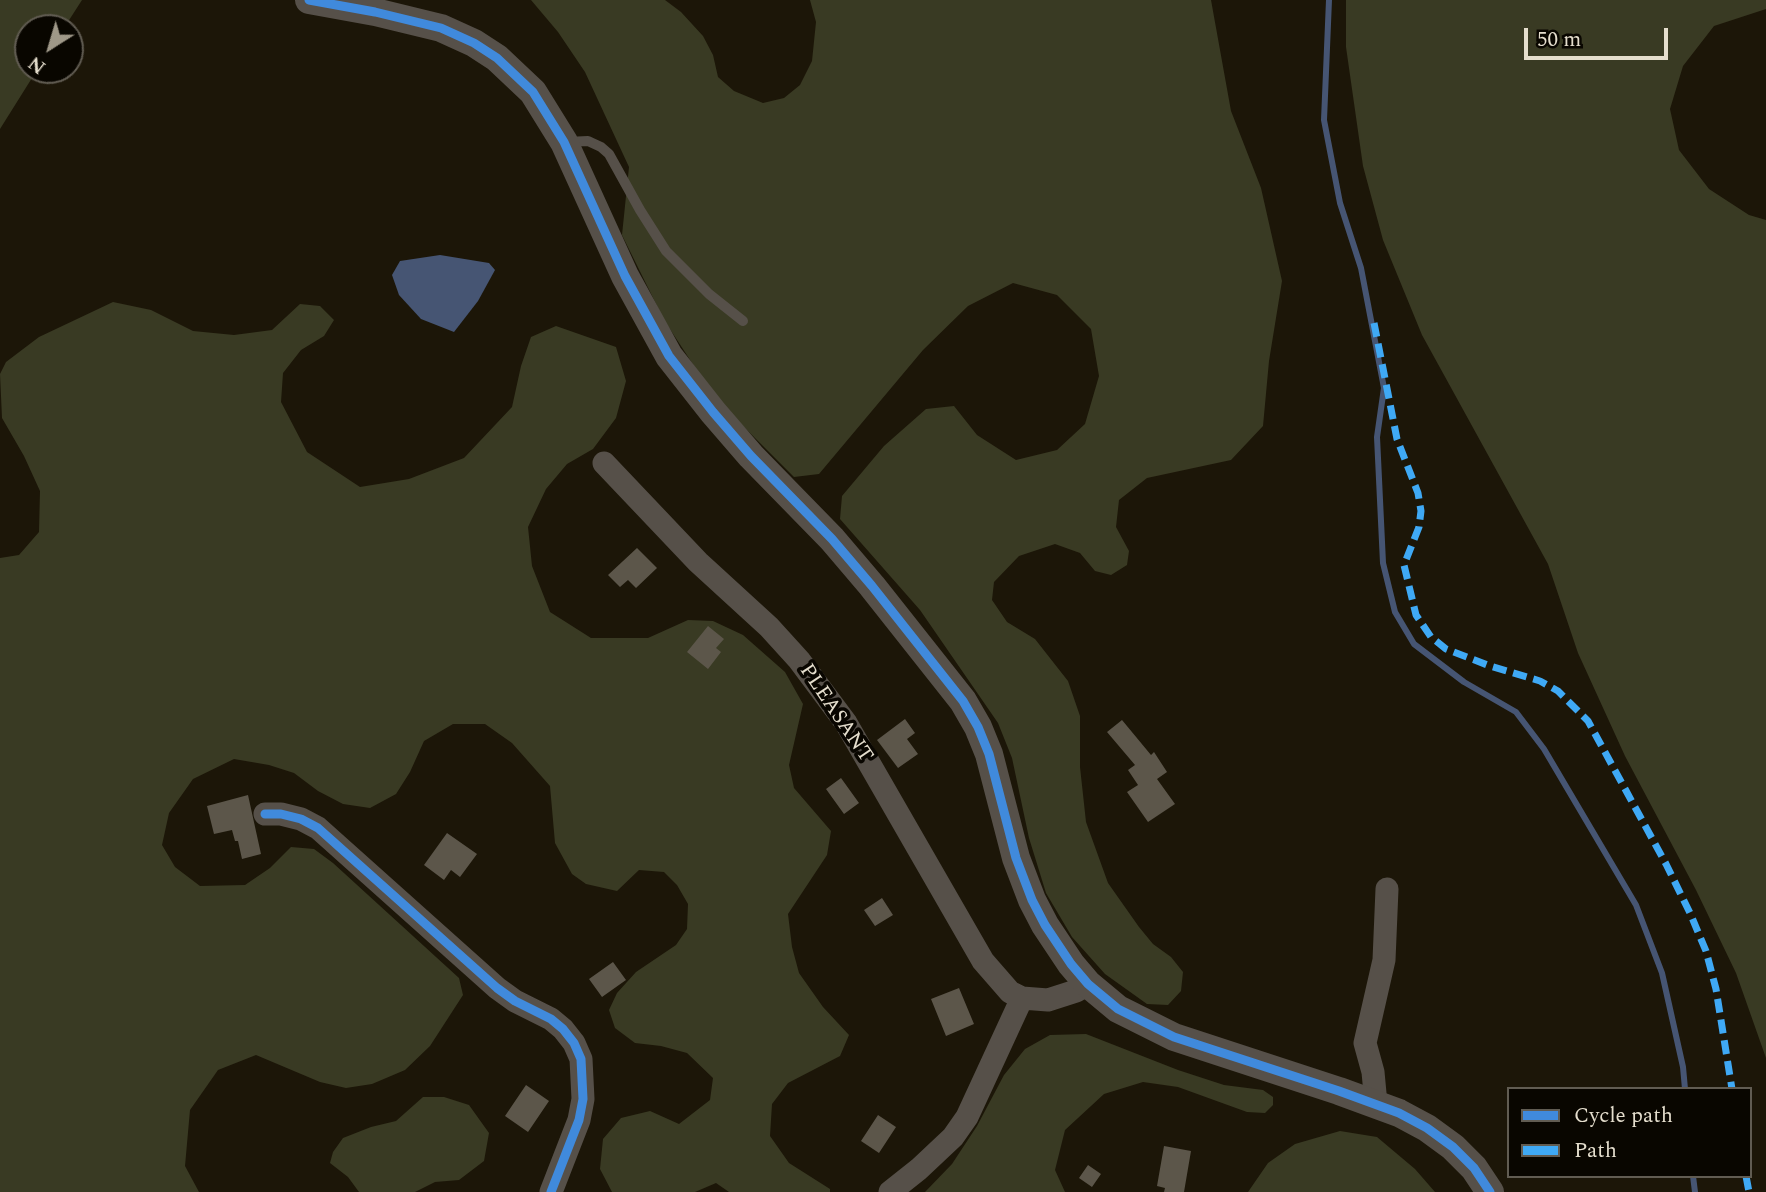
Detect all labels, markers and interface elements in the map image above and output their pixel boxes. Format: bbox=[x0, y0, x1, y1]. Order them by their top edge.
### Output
north arrow bbox=[14, 14, 84, 84]
scale bar bbox=[1528, 14, 1672, 58]
text: 50 m bbox=[1537, 24, 1581, 56]
text: N bbox=[22, 48, 52, 81]
street label: PLEASANT bbox=[793, 660, 877, 768]
legend bbox=[1507, 1087, 1752, 1178]
text: Cycle path bbox=[1574, 1100, 1673, 1132]
text: Path bbox=[1574, 1135, 1617, 1167]

